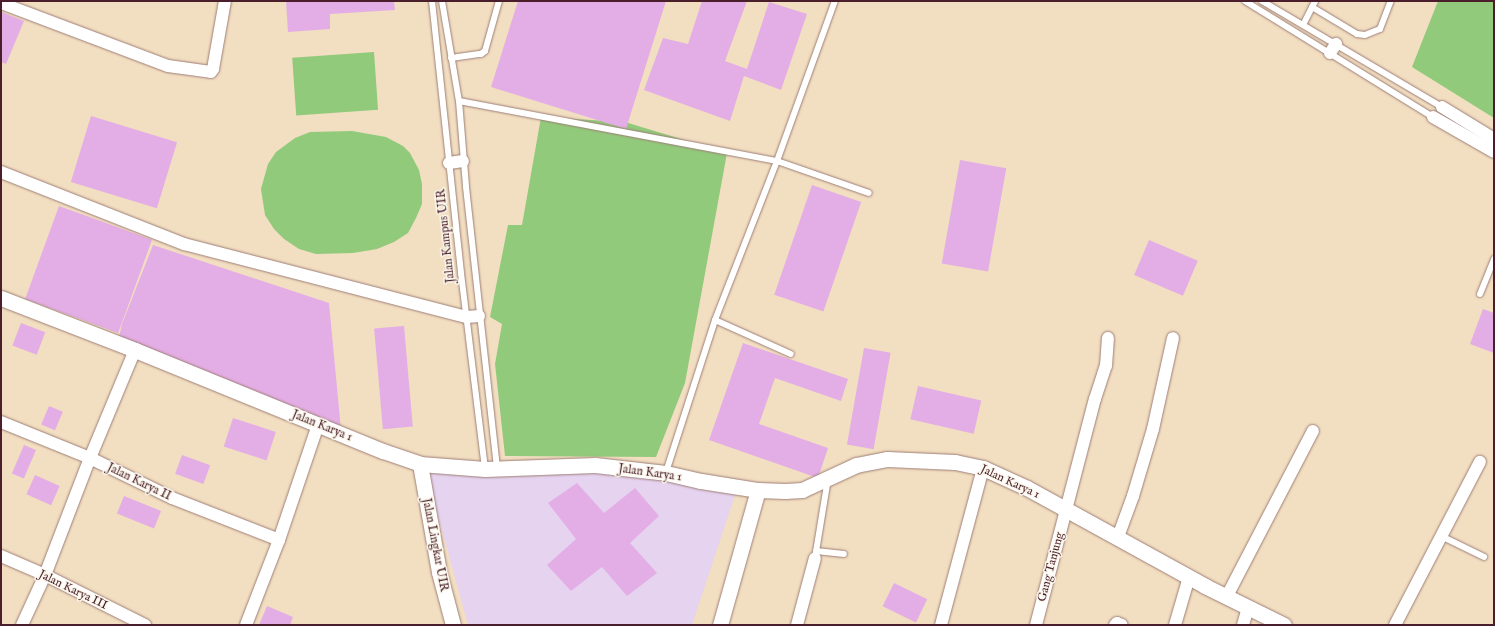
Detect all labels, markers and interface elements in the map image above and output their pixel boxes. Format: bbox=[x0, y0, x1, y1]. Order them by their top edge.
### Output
street label: Jalan Kampus UIR bbox=[434, 188, 458, 284]
street label: Jalan Karya 1 bbox=[290, 407, 354, 445]
street label: Jalan Karya II bbox=[105, 460, 173, 504]
street label: Jalan Karya 1 bbox=[618, 461, 682, 485]
street label: Jalan Karya 1 bbox=[978, 462, 1042, 502]
street label: Jalan Lingkar UIR bbox=[419, 497, 451, 593]
street label: Gang Tanjung bbox=[1035, 531, 1067, 603]
street label: Jalan Karya III bbox=[36, 567, 110, 613]

